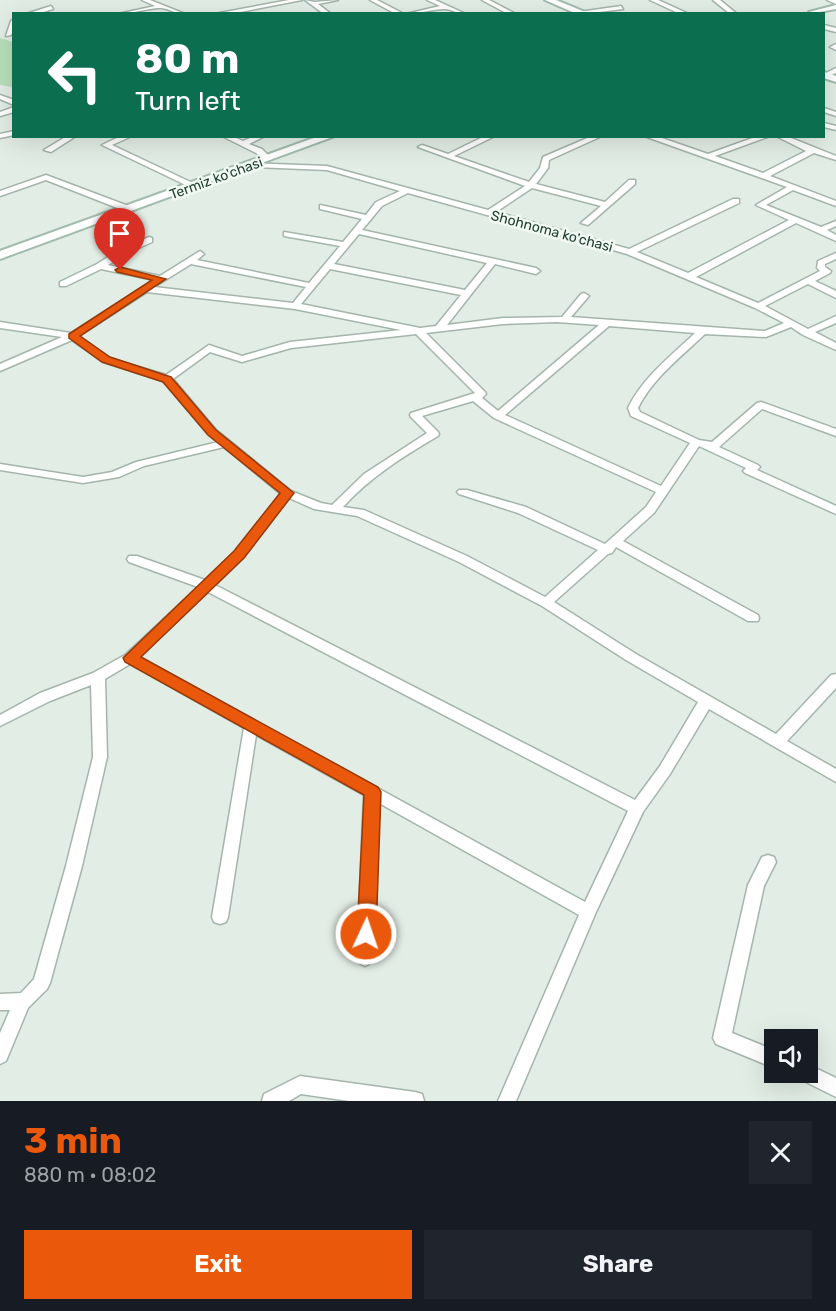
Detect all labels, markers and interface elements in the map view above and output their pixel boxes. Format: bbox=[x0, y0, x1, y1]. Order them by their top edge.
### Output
text: 80 m bbox=[135, 34, 239, 84]
icon: left bbox=[36, 36, 114, 114]
text: Turn left bbox=[135, 85, 240, 117]
street label: Termiz ko'chasi bbox=[167, 154, 265, 203]
street label: Shohnoma ko'chasi bbox=[489, 207, 615, 256]
pin bbox=[94, 208, 145, 270]
icon: arrive bbox=[103, 217, 136, 250]
position arrow bbox=[334, 902, 398, 966]
map controls bbox=[764, 1029, 818, 1083]
button: sound bbox=[764, 1029, 818, 1083]
text: 3 min bbox=[24, 1119, 122, 1162]
button: close bbox=[749, 1121, 812, 1184]
text: 880 m · 08:02 bbox=[24, 1163, 156, 1187]
button: Exit bbox=[24, 1230, 412, 1299]
button: Share bbox=[424, 1230, 812, 1299]

